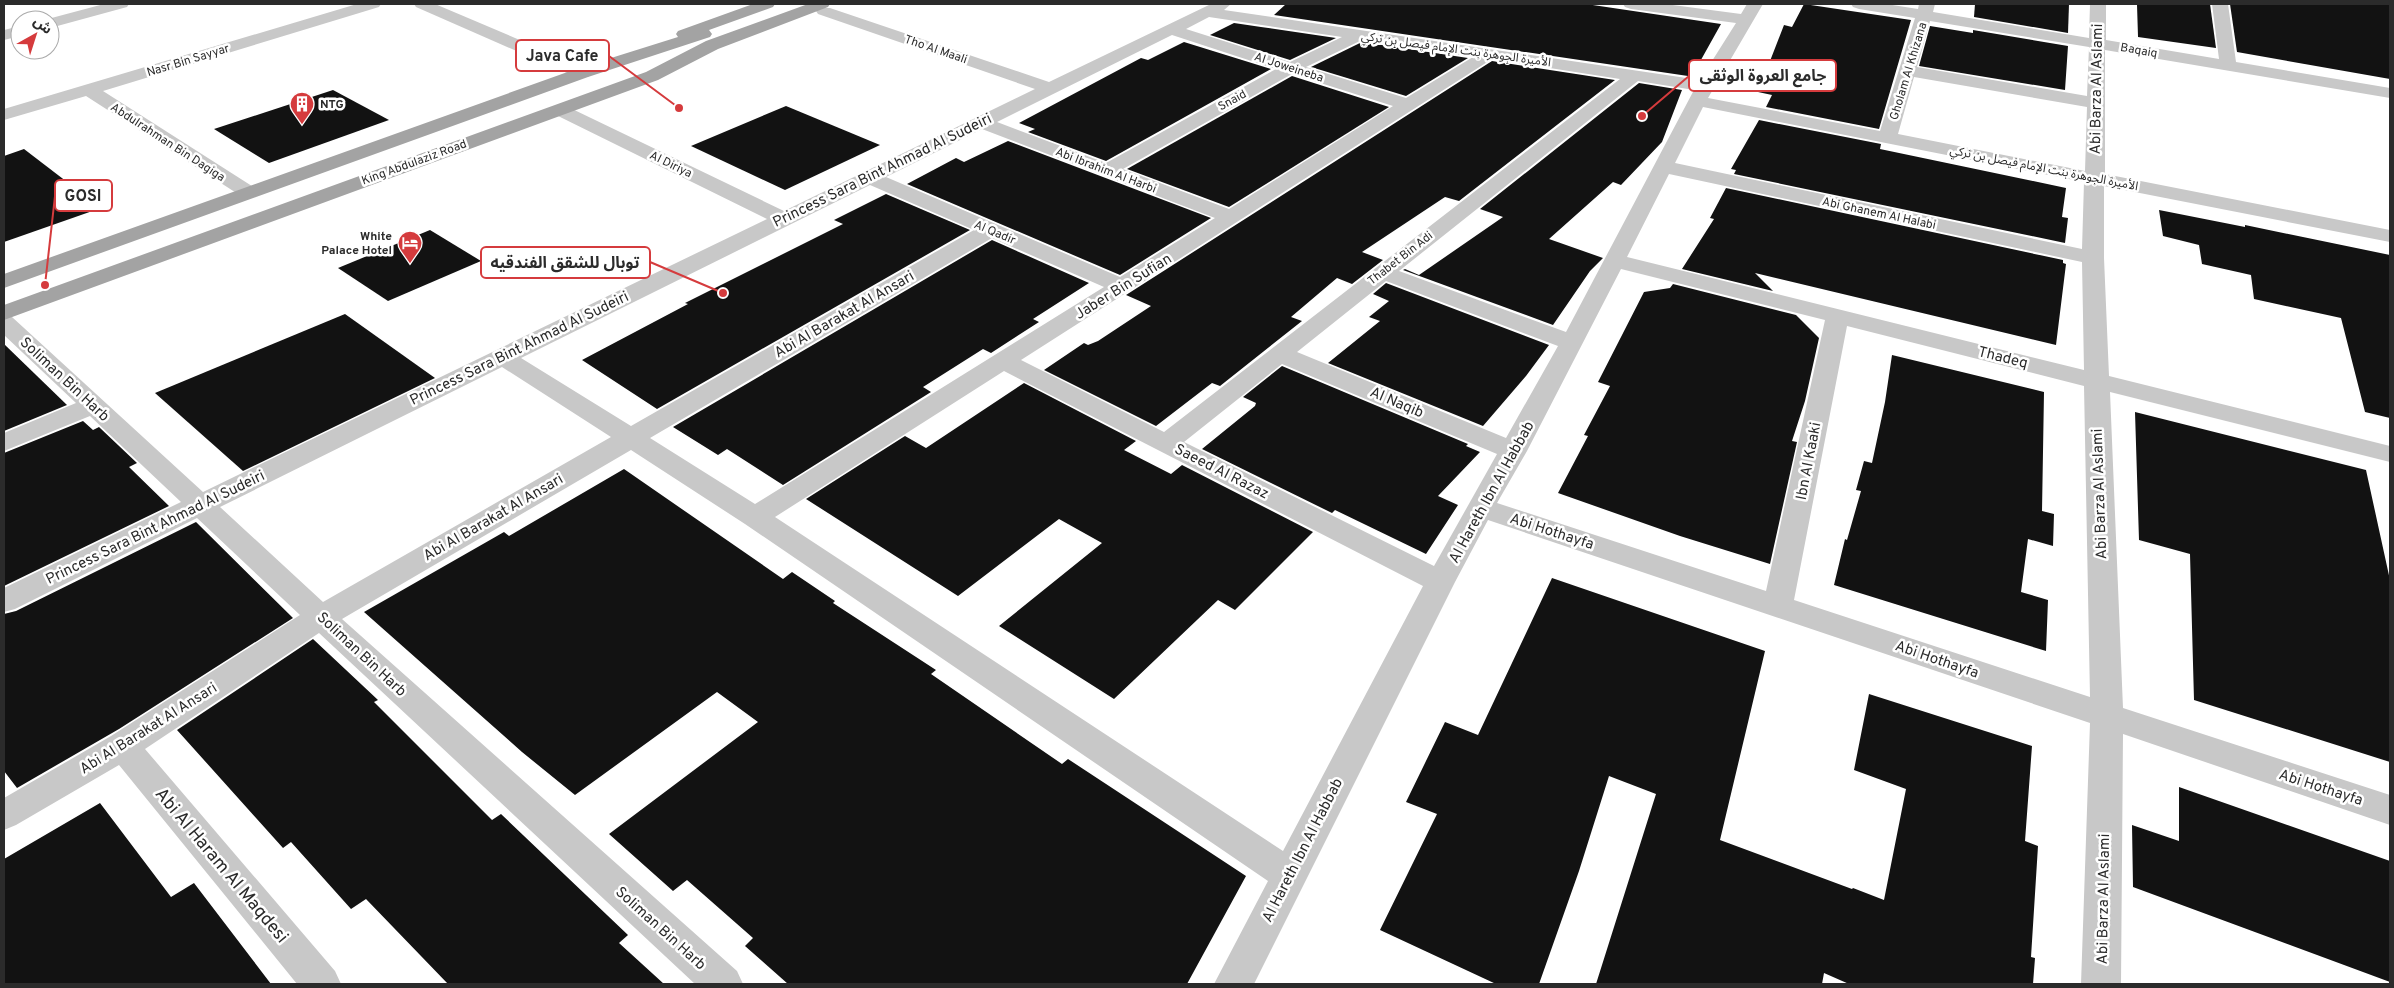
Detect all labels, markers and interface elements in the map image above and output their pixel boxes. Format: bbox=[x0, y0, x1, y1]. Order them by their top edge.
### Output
north arrow bbox=[10, 10, 60, 60]
text: ش bbox=[29, 13, 55, 39]
street label: Gholam Al Khizana bbox=[1886, 20, 1931, 122]
street label: Abi Barza Al Aslami bbox=[2087, 23, 2108, 155]
street label: الأميرة الجوهرة بنت الإمام فيصل بن تركي bbox=[1360, 29, 1552, 72]
street label: Tho Al Maali bbox=[902, 32, 969, 68]
callout: Java Cafe bbox=[516, 40, 609, 71]
street label: Baqaiq bbox=[2119, 40, 2159, 62]
street label: Nasr Bin Sayyar bbox=[145, 41, 232, 81]
text: Java Cafe bbox=[526, 47, 598, 67]
street label: Al Joweineba bbox=[1252, 49, 1325, 87]
callout: جامع العروة الوثقى bbox=[1689, 60, 1836, 91]
text: جامع العروة الوثقى bbox=[1700, 67, 1826, 88]
street label: Snaid bbox=[1215, 87, 1250, 115]
building icon: NTG bbox=[289, 91, 315, 125]
place label: NTG bbox=[320, 97, 344, 113]
street label: Abdulrahman Bin Dagiga bbox=[107, 100, 228, 186]
street label: Princess Sara Bint Ahmad Al Sudeiri bbox=[770, 110, 995, 233]
street label: King Abdulaziz Road bbox=[360, 136, 469, 189]
street label: الأميرة الجوهرة بنت الإمام فيصل بن تركي bbox=[1948, 143, 2139, 196]
street label: Abi Ibrahim Al Harbi bbox=[1053, 144, 1158, 198]
street label: Al Diriya bbox=[647, 148, 694, 182]
callout: GOSI bbox=[55, 180, 112, 211]
text: GOSI bbox=[65, 187, 102, 207]
street label: Abi Ghanem Al Halabi bbox=[1820, 194, 1937, 234]
street label: Al Qadir bbox=[971, 217, 1018, 249]
street label: Thabet Bin Adi bbox=[1365, 228, 1437, 289]
place label: White Palace Hotel bbox=[321, 229, 392, 259]
hotel icon: White Palace Hotel bbox=[397, 230, 423, 264]
callout: توبال للشقق الفندقيه bbox=[481, 247, 650, 278]
street label: Jaber Bin Sufian bbox=[1072, 250, 1176, 325]
text: توبال للشقق الفندقيه bbox=[490, 254, 640, 274]
street label: Abi Al Barakat Al Ansari bbox=[771, 267, 918, 363]
street label: Princess Sara Bint Ahmad Al Sudeiri bbox=[407, 288, 632, 411]
street label: Soliman Bin Harb bbox=[15, 334, 113, 426]
street label: Thadeq bbox=[1976, 343, 2029, 374]
street label: Al Naqib bbox=[1367, 384, 1426, 423]
street label: Al Hareth Ibn Al Habbab bbox=[1445, 418, 1539, 567]
street label: Ibn Al Kaaki bbox=[1793, 421, 1826, 502]
street label: Abi Barza Al Aslami bbox=[2089, 428, 2112, 560]
street label: Saeed Al Razaz bbox=[1171, 440, 1272, 504]
street label: Princess Sara Bint Ahmad Al Sudeiri bbox=[43, 467, 268, 590]
street label: Abi Al Barakat Al Ansari bbox=[420, 470, 567, 566]
street label: Abi Hothayfa bbox=[1507, 510, 1596, 555]
street label: Soliman Bin Harb bbox=[312, 609, 410, 701]
street label: Abi Hothayfa bbox=[1892, 637, 1981, 684]
street label: Abi Al Barakat Al Ansari bbox=[77, 679, 221, 779]
street label: Abi Hothayfa bbox=[2276, 766, 2365, 811]
street label: Al Hareth Ibn Al Habbab bbox=[1259, 775, 1348, 926]
street label: Abi Al Haram Al Maqdesi bbox=[149, 784, 293, 948]
street label: Abi Barza Al Aslami bbox=[2094, 833, 2115, 965]
street label: Soliman Bin Harb bbox=[611, 883, 709, 975]

